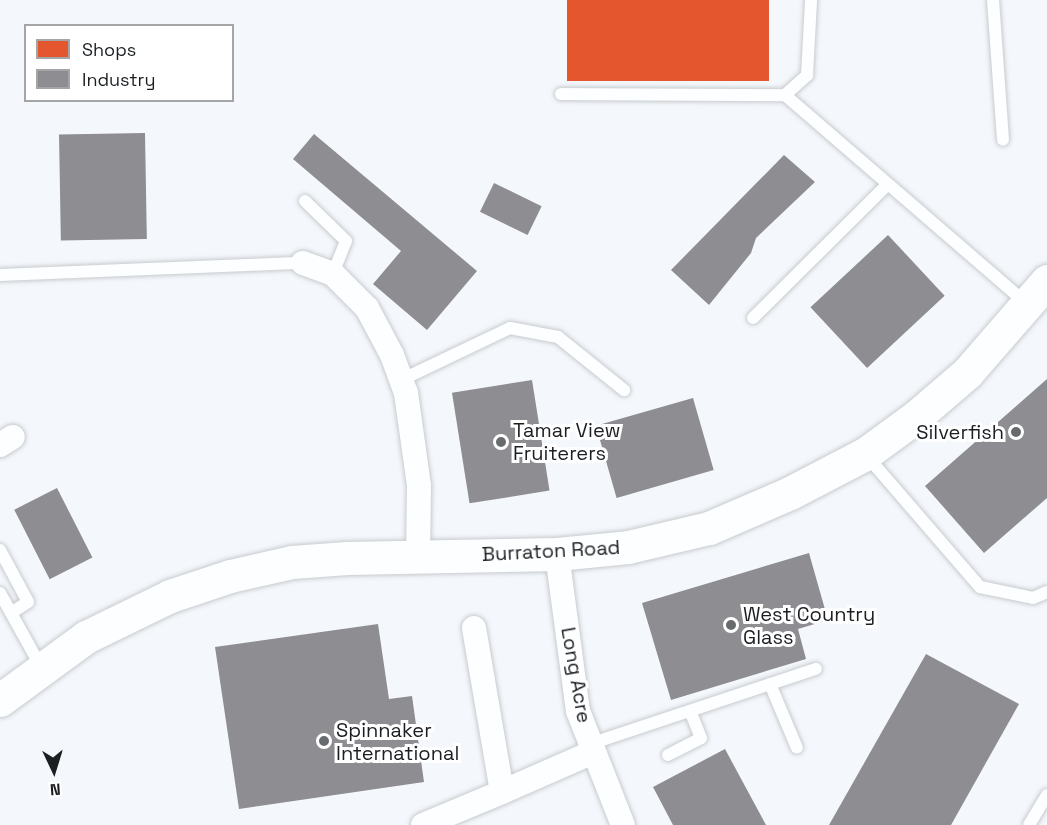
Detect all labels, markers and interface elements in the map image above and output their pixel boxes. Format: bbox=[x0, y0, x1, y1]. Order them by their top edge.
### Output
legend bbox=[24, 24, 234, 102]
text: Shops bbox=[82, 38, 136, 61]
text: Industry bbox=[82, 68, 155, 91]
place label: Tamar View Fruiterers bbox=[513, 418, 621, 465]
place label: Silverfish bbox=[916, 420, 1004, 444]
marker: Silverfish bbox=[1009, 425, 1023, 439]
marker: Tamar View Fruiterers bbox=[494, 435, 508, 449]
street label: Burraton Road bbox=[481, 535, 621, 567]
place label: West Country Glass bbox=[743, 602, 875, 649]
marker: West Country Glass bbox=[724, 618, 738, 632]
street label: Long Acre bbox=[556, 625, 596, 725]
place label: Spinnaker International bbox=[336, 718, 459, 765]
marker: Spinnaker International bbox=[317, 734, 331, 748]
north arrow bbox=[24, 741, 84, 801]
text: N bbox=[49, 779, 61, 800]

